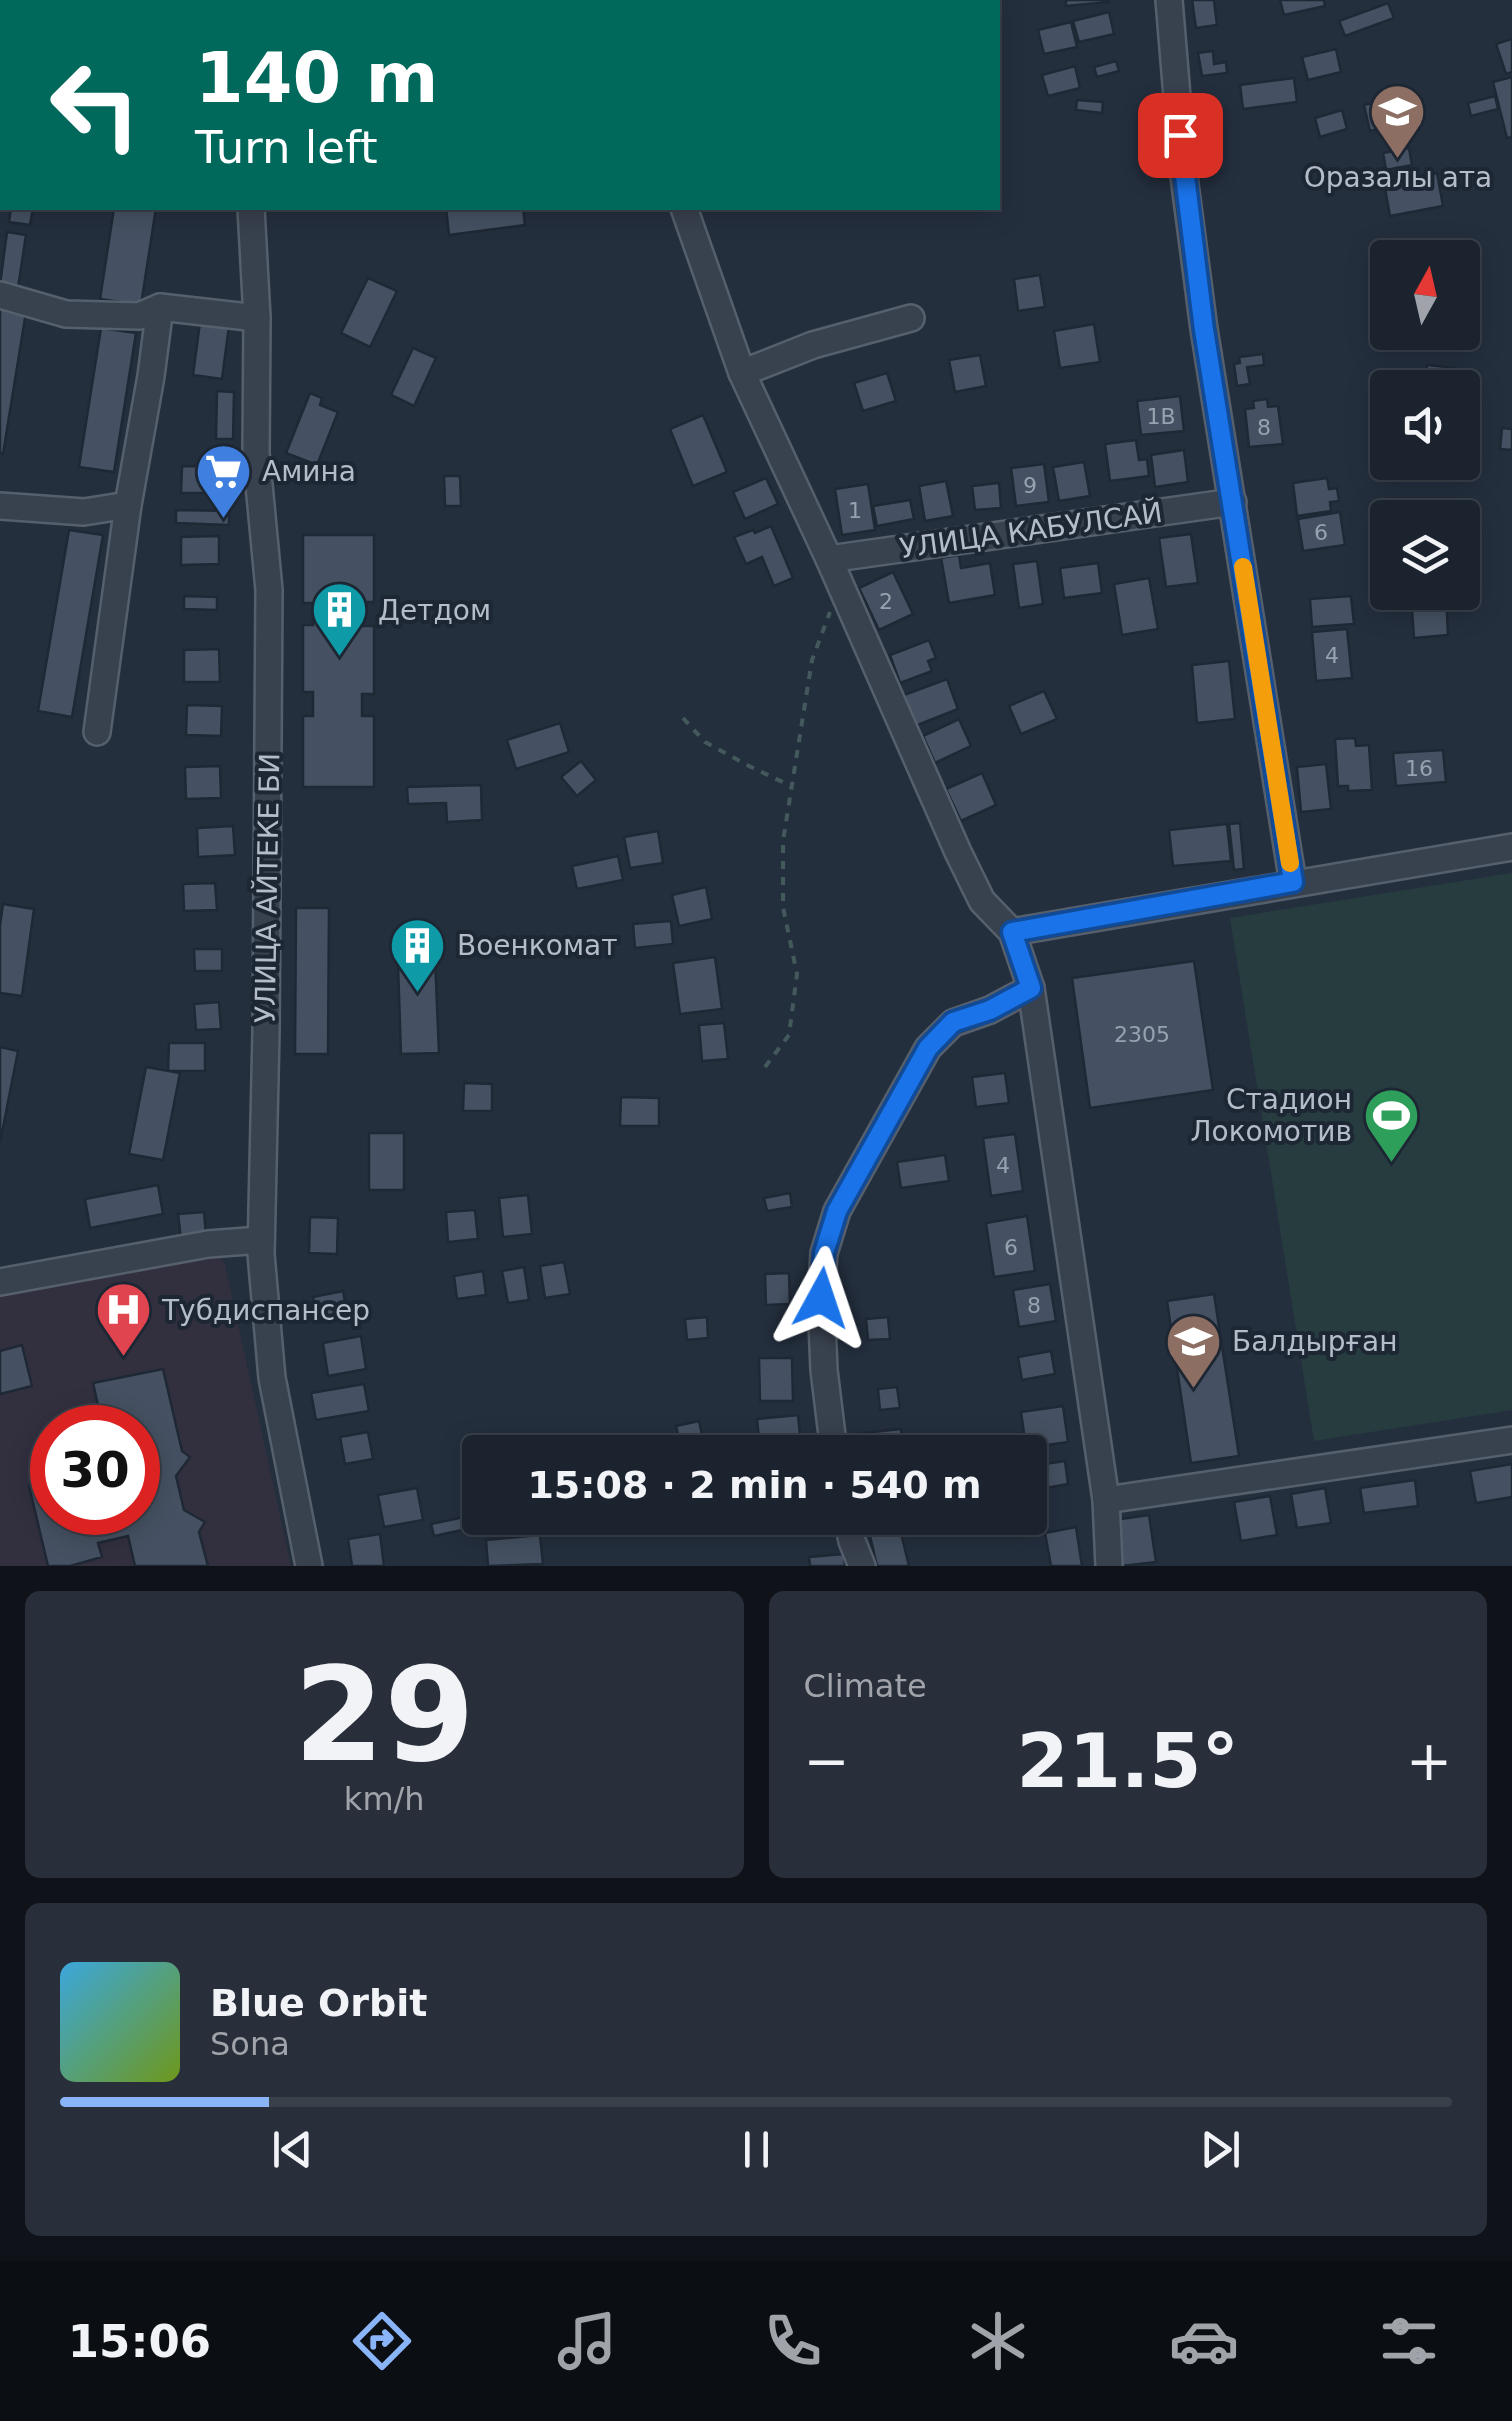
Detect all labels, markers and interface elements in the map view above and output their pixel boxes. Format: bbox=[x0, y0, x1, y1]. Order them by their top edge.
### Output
text: 140 m bbox=[195, 37, 438, 119]
icon: left bbox=[30, 40, 160, 170]
school or university icon: Оразалы ата bbox=[1368, 81, 1428, 160]
pin bbox=[1138, 93, 1223, 178]
icon: arrive bbox=[1153, 108, 1208, 163]
text: Turn left bbox=[195, 121, 378, 174]
place label: Оразалы ата bbox=[1304, 161, 1492, 194]
north arrow bbox=[1370, 240, 1480, 350]
map controls bbox=[1370, 240, 1480, 610]
button: sound bbox=[1370, 370, 1480, 480]
house number: 1В bbox=[1146, 404, 1176, 429]
house number: 8 bbox=[1257, 415, 1271, 440]
supermarket icon: Амина bbox=[193, 441, 253, 520]
place label: Амина bbox=[262, 455, 356, 488]
house number: 9 bbox=[1023, 473, 1037, 498]
street label: УЛИЦА КАБУЛСАЙ bbox=[897, 495, 1165, 565]
house number: 1 bbox=[848, 498, 862, 523]
button: layers bbox=[1370, 500, 1480, 610]
house number: 6 bbox=[1314, 520, 1328, 545]
building icon: Детдом bbox=[309, 580, 369, 659]
house number: 2 bbox=[879, 589, 893, 614]
place label: Детдом bbox=[378, 594, 491, 627]
house number: 4 bbox=[1325, 643, 1339, 668]
street label: УЛИЦА АЙТЕКЕ БИ bbox=[248, 753, 286, 1023]
house number: 16 bbox=[1405, 756, 1433, 781]
building icon: Военкомат bbox=[388, 915, 448, 994]
place label: Военкомат bbox=[457, 929, 618, 962]
house number: 2305 bbox=[1114, 1022, 1170, 1047]
place label: Стадион Локомотив bbox=[1191, 1083, 1352, 1148]
sports icon: Стадион Локомотив bbox=[1361, 1085, 1421, 1164]
house number: 4 bbox=[996, 1153, 1010, 1178]
house number: 6 bbox=[1004, 1235, 1018, 1260]
position arrow bbox=[769, 1246, 873, 1350]
hospital icon: Тубдиспансер bbox=[93, 1280, 153, 1359]
house number: 8 bbox=[1027, 1293, 1041, 1318]
place label: Тубдиспансер bbox=[161, 1294, 370, 1327]
school or university icon: Балдырған bbox=[1163, 1311, 1223, 1390]
place label: Балдырған bbox=[1232, 1325, 1398, 1358]
speed limit sign: 30 bbox=[30, 1405, 160, 1535]
text: 15:08 · 2 min · 540 m bbox=[527, 1463, 982, 1507]
text: 29 bbox=[294, 1639, 475, 1791]
text: Climate bbox=[804, 1667, 927, 1705]
text: 21.5° bbox=[1016, 1717, 1239, 1805]
text: − bbox=[804, 1729, 850, 1793]
text: + bbox=[1406, 1729, 1452, 1793]
text: km/h bbox=[344, 1780, 425, 1818]
text: Blue Orbit bbox=[210, 1981, 427, 2025]
text: Sona bbox=[210, 2025, 290, 2063]
icon: previous bbox=[265, 2122, 320, 2177]
icon: pause bbox=[729, 2122, 784, 2177]
icon: next bbox=[1193, 2122, 1248, 2177]
icon: directions bbox=[347, 2306, 417, 2376]
icon: music bbox=[552, 2306, 622, 2376]
icon: phone bbox=[758, 2306, 828, 2376]
icon: climate bbox=[963, 2306, 1033, 2376]
icon: car bbox=[1169, 2306, 1239, 2376]
icon: filters bbox=[1374, 2306, 1444, 2376]
text: 15:06 bbox=[68, 2315, 211, 2368]

